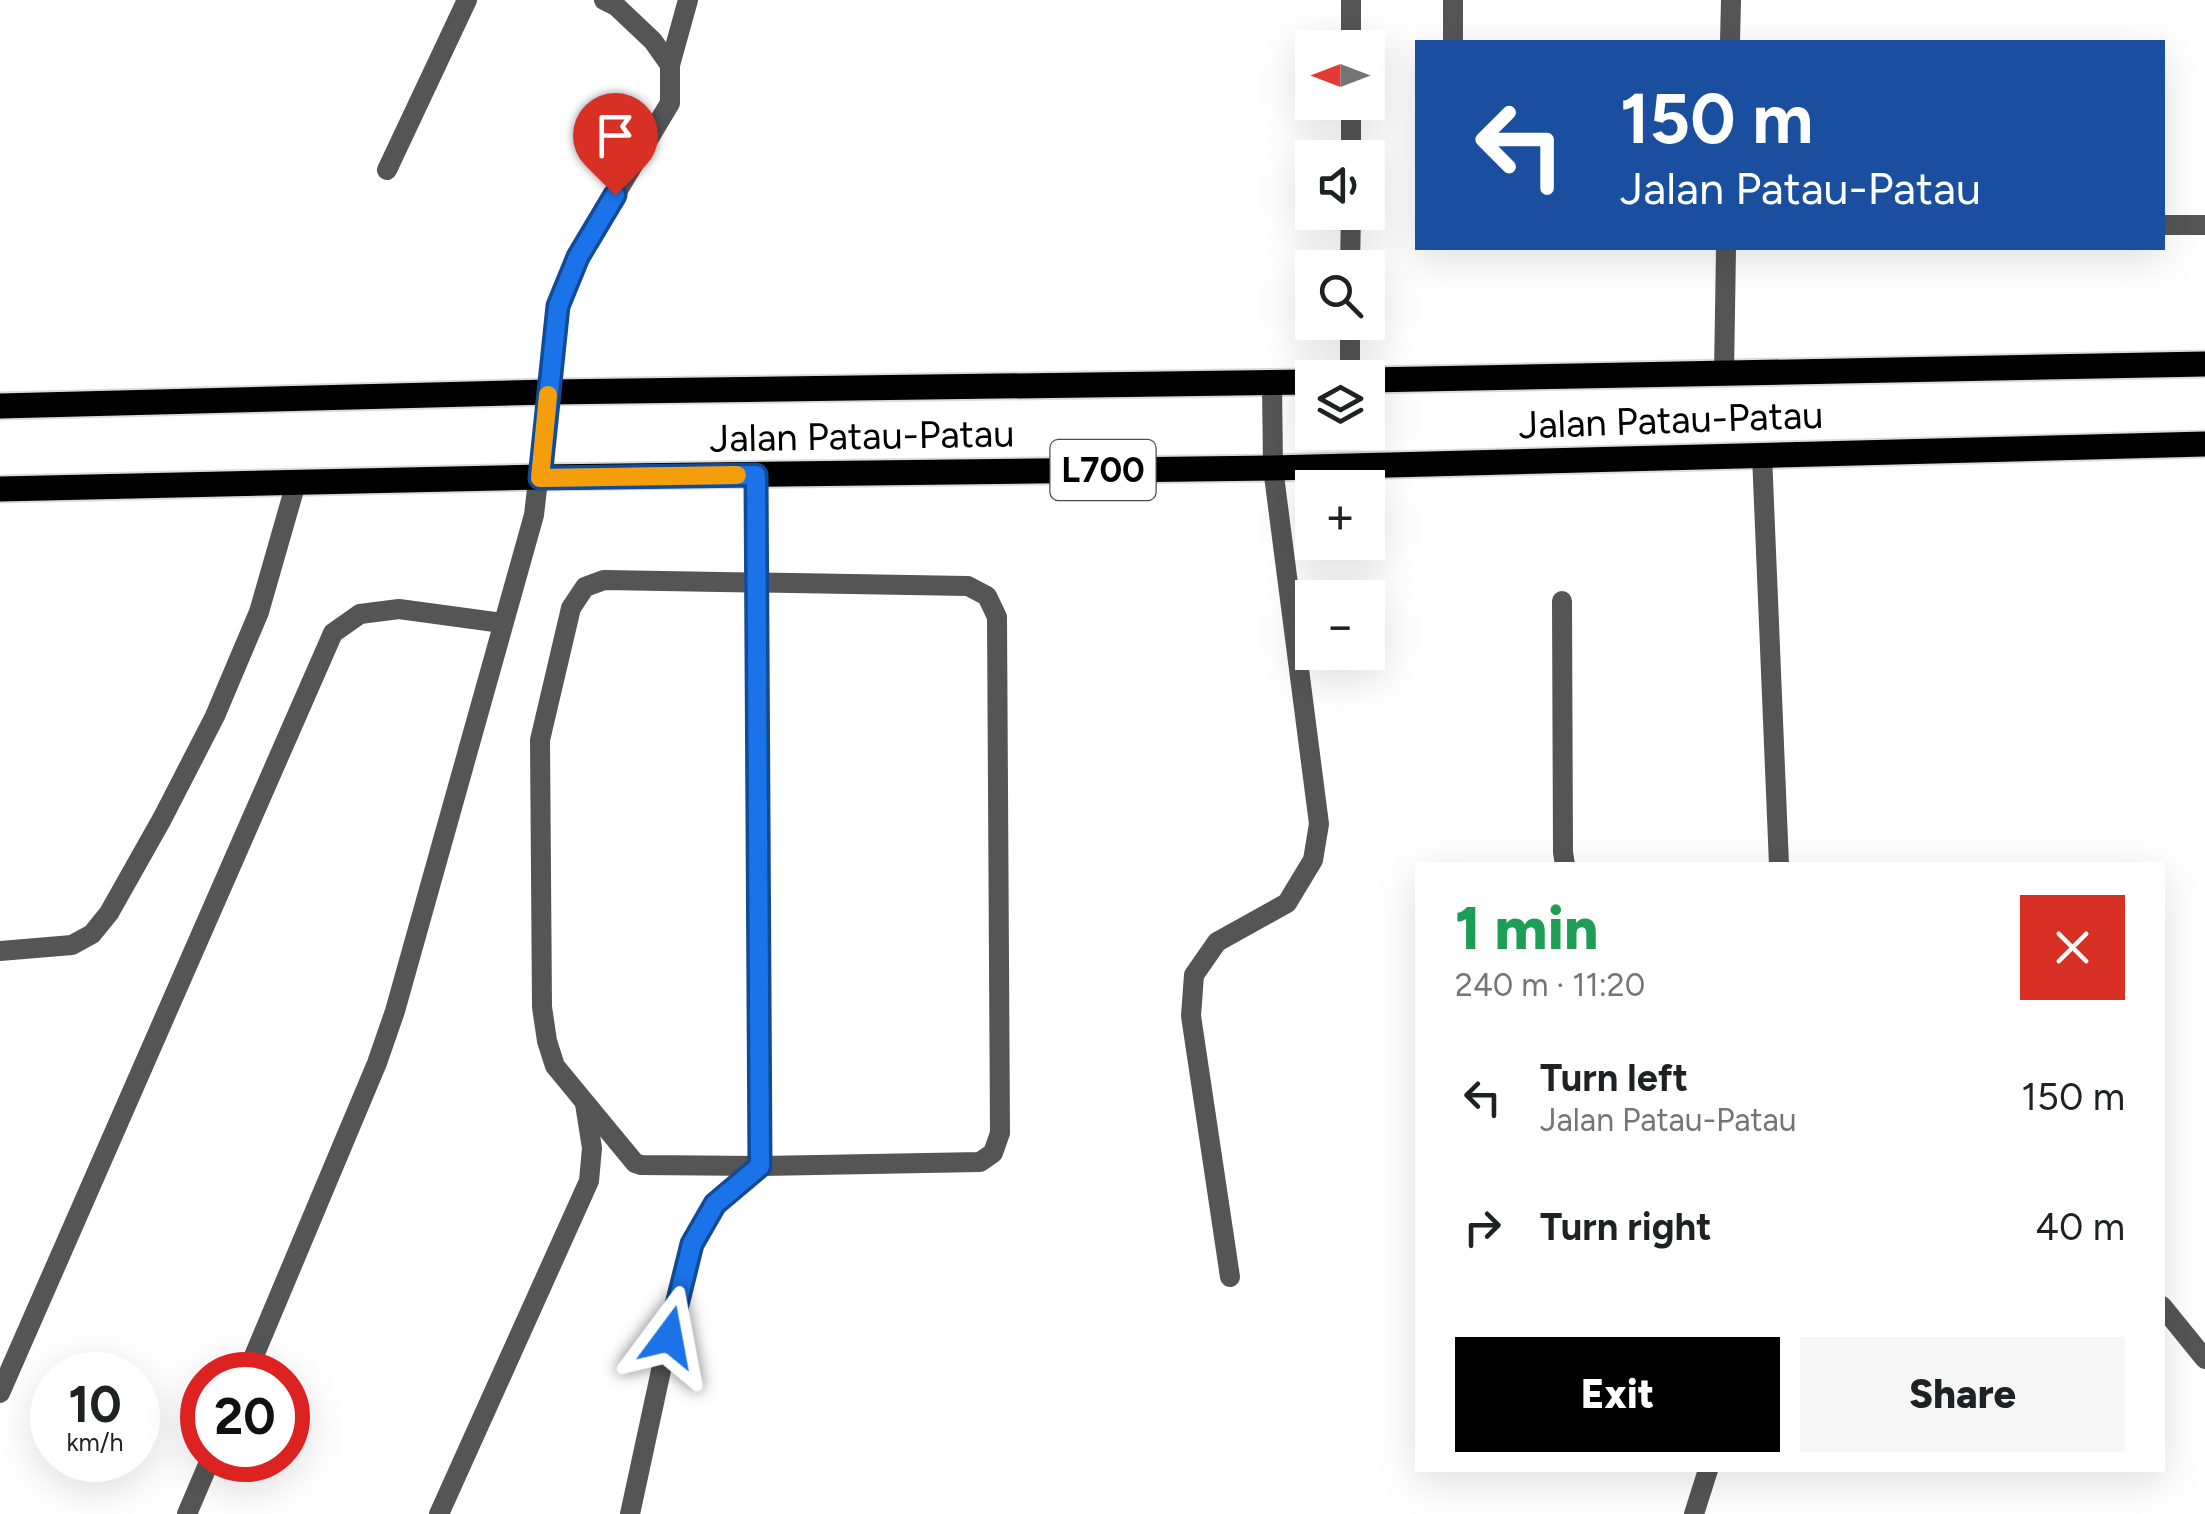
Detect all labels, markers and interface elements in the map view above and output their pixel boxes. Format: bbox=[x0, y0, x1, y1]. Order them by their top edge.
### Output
north arrow bbox=[1295, 30, 1385, 120]
map controls bbox=[1295, 30, 1385, 670]
text: 150 m bbox=[1620, 76, 1813, 161]
icon: left bbox=[1455, 80, 1585, 210]
pin bbox=[573, 93, 658, 196]
icon: arrive bbox=[588, 108, 643, 163]
button: sound bbox=[1295, 140, 1385, 230]
text: Jalan Patau-Patau bbox=[1620, 161, 1981, 215]
button: search bbox=[1295, 250, 1385, 340]
button: layers bbox=[1295, 360, 1385, 450]
street label: Jalan Patau-Patau bbox=[1518, 392, 1824, 448]
street label: Jalan Patau-Patau bbox=[709, 410, 1015, 462]
road number: L700 bbox=[1050, 440, 1156, 500]
button: + bbox=[1295, 470, 1385, 560]
button: − bbox=[1295, 580, 1385, 670]
text: 1 min bbox=[1455, 892, 1598, 964]
button: close bbox=[2020, 895, 2125, 1000]
text: 240 m · 11:20 bbox=[1455, 966, 1645, 1004]
text: Turn left bbox=[1540, 1055, 1688, 1101]
icon: left bbox=[1455, 1070, 1510, 1125]
text: 150 m bbox=[2021, 1074, 2125, 1120]
text: Jalan Patau-Patau bbox=[1540, 1101, 1797, 1139]
icon: right bbox=[1455, 1200, 1510, 1255]
text: Turn right bbox=[1540, 1204, 1712, 1250]
text: 40 m bbox=[2035, 1204, 2125, 1250]
position arrow bbox=[617, 1285, 721, 1389]
button: Exit bbox=[1455, 1337, 1780, 1452]
button: Share bbox=[1800, 1337, 2125, 1452]
speed limit sign: 20 bbox=[180, 1352, 310, 1482]
text: 10 bbox=[68, 1374, 122, 1435]
text: km/h bbox=[66, 1427, 124, 1457]

